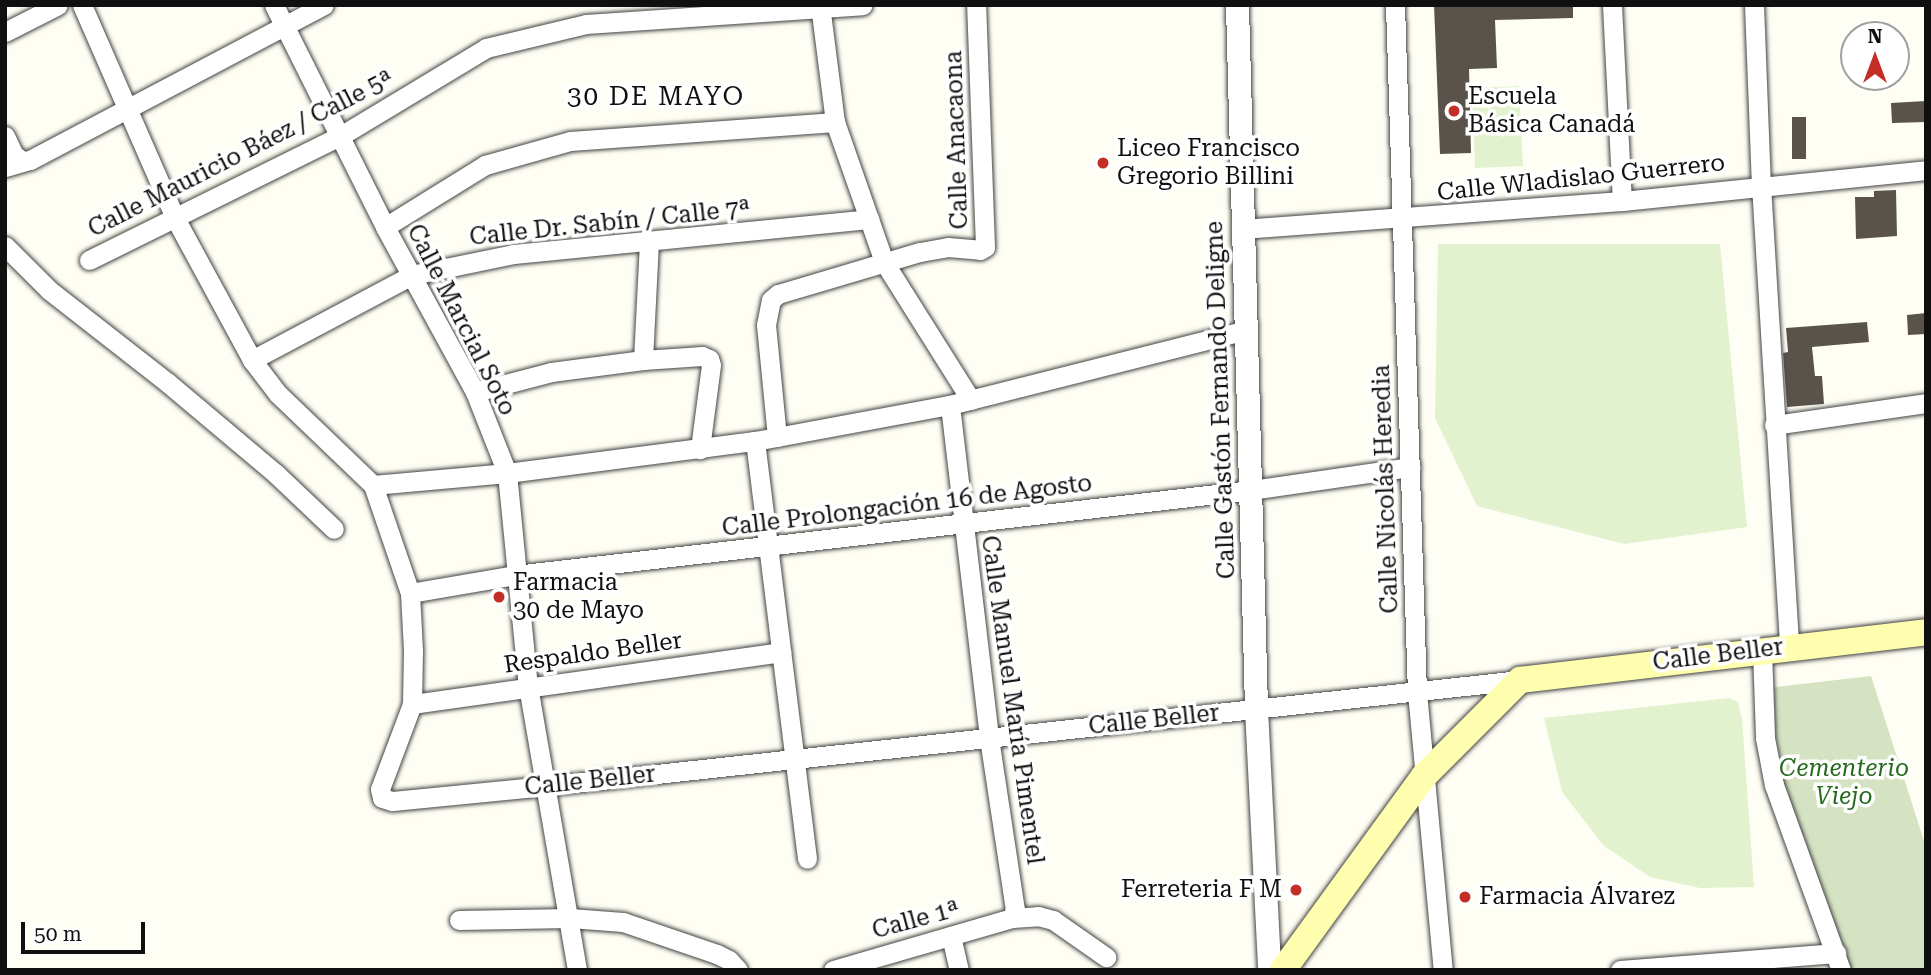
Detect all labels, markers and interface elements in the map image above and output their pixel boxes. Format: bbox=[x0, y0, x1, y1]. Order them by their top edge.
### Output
north arrow bbox=[1840, 21, 1910, 91]
text: N bbox=[1868, 25, 1882, 48]
street label: Calle Anacaona bbox=[939, 50, 975, 230]
street label: Calle Mauricio Báez / Calle 5ª bbox=[84, 64, 398, 244]
district label: 30 DE MAYO bbox=[568, 81, 744, 113]
place label: Escuela Básica Canadá bbox=[1468, 83, 1635, 139]
marker: Escuela Básica Canadá bbox=[1446, 103, 1462, 119]
place label: Liceo Francisco Gregorio Billini bbox=[1117, 135, 1300, 191]
street label: Calle Wladislao Guerrero bbox=[1436, 149, 1726, 207]
marker: Liceo Francisco Gregorio Billini bbox=[1095, 155, 1111, 171]
street label: Calle Dr. Sabín / Calle 7ª bbox=[468, 194, 752, 252]
street label: Calle Marcial Soto bbox=[400, 220, 522, 420]
street label: Calle Gastón Fernando Deligne bbox=[1200, 220, 1242, 580]
street label: Calle Nicolás Heredia bbox=[1367, 364, 1405, 614]
street label: Calle Prolongación 16 de Agosto bbox=[720, 469, 1094, 543]
street label: Calle Manuel María Pimentel bbox=[975, 534, 1049, 866]
place label: Farmacia 30 de Mayo bbox=[513, 569, 644, 625]
marker: Farmacia 30 de Mayo bbox=[491, 589, 507, 605]
street label: Respaldo Beller bbox=[502, 626, 684, 680]
street label: Calle Beller bbox=[1651, 633, 1785, 677]
street label: Calle Beller bbox=[1087, 699, 1221, 741]
park label: Cementerio Viejo bbox=[1779, 755, 1909, 811]
street label: Calle Beller bbox=[523, 760, 657, 802]
place label: Ferreteria F M bbox=[1121, 876, 1282, 904]
marker: Ferreteria F M bbox=[1288, 882, 1304, 898]
place label: Farmacia Álvarez bbox=[1479, 883, 1675, 911]
marker: Farmacia Álvarez bbox=[1457, 889, 1473, 905]
street label: Calle 1ª bbox=[869, 895, 963, 945]
scale bar bbox=[24, 908, 149, 952]
text: 50 m bbox=[34, 922, 82, 946]

